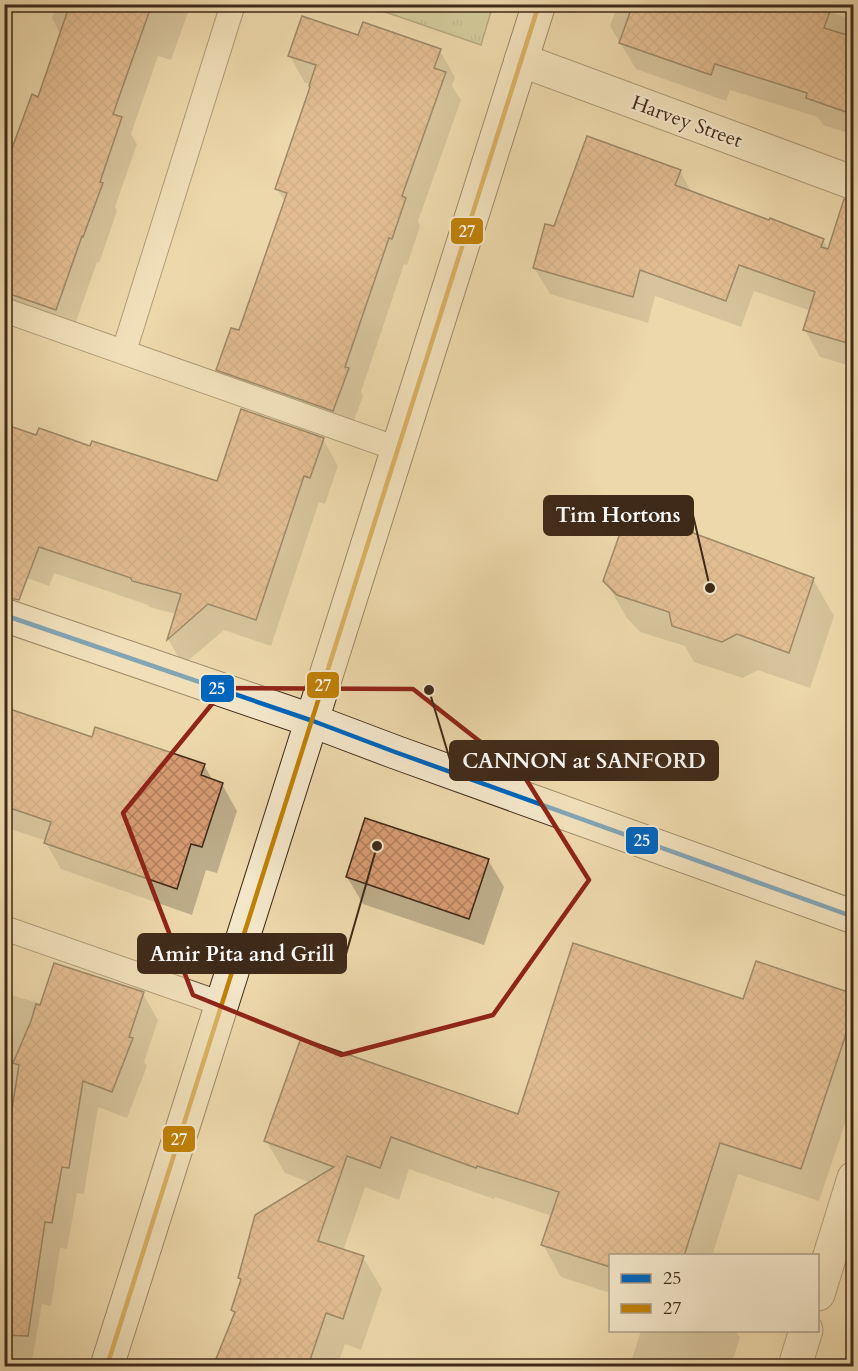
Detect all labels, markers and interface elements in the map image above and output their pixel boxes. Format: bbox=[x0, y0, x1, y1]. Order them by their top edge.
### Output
street label: Harvey Street bbox=[628, 89, 747, 154]
line badge: 27 bbox=[450, 217, 484, 245]
text: 27 bbox=[459, 221, 475, 243]
callout: Tim Hortons bbox=[544, 496, 693, 535]
text: Tim Hortons bbox=[555, 501, 681, 530]
line badge: 27 bbox=[306, 671, 340, 699]
line badge: 25 bbox=[200, 674, 235, 703]
text: 27 bbox=[315, 675, 331, 697]
text: 25 bbox=[209, 678, 225, 700]
callout: CANNON at SANFORD bbox=[450, 741, 718, 780]
text: CANNON at SANFORD bbox=[462, 747, 706, 776]
line badge: 25 bbox=[625, 826, 659, 855]
text: 25 bbox=[634, 830, 650, 852]
callout: Amir Pita and Grill bbox=[138, 934, 346, 973]
text: Amir Pita and Grill bbox=[150, 940, 334, 969]
line badge: 27 bbox=[162, 1125, 196, 1153]
text: 27 bbox=[171, 1129, 187, 1151]
legend bbox=[609, 1254, 819, 1332]
text: 25 bbox=[663, 1266, 681, 1291]
text: 27 bbox=[663, 1296, 681, 1321]

